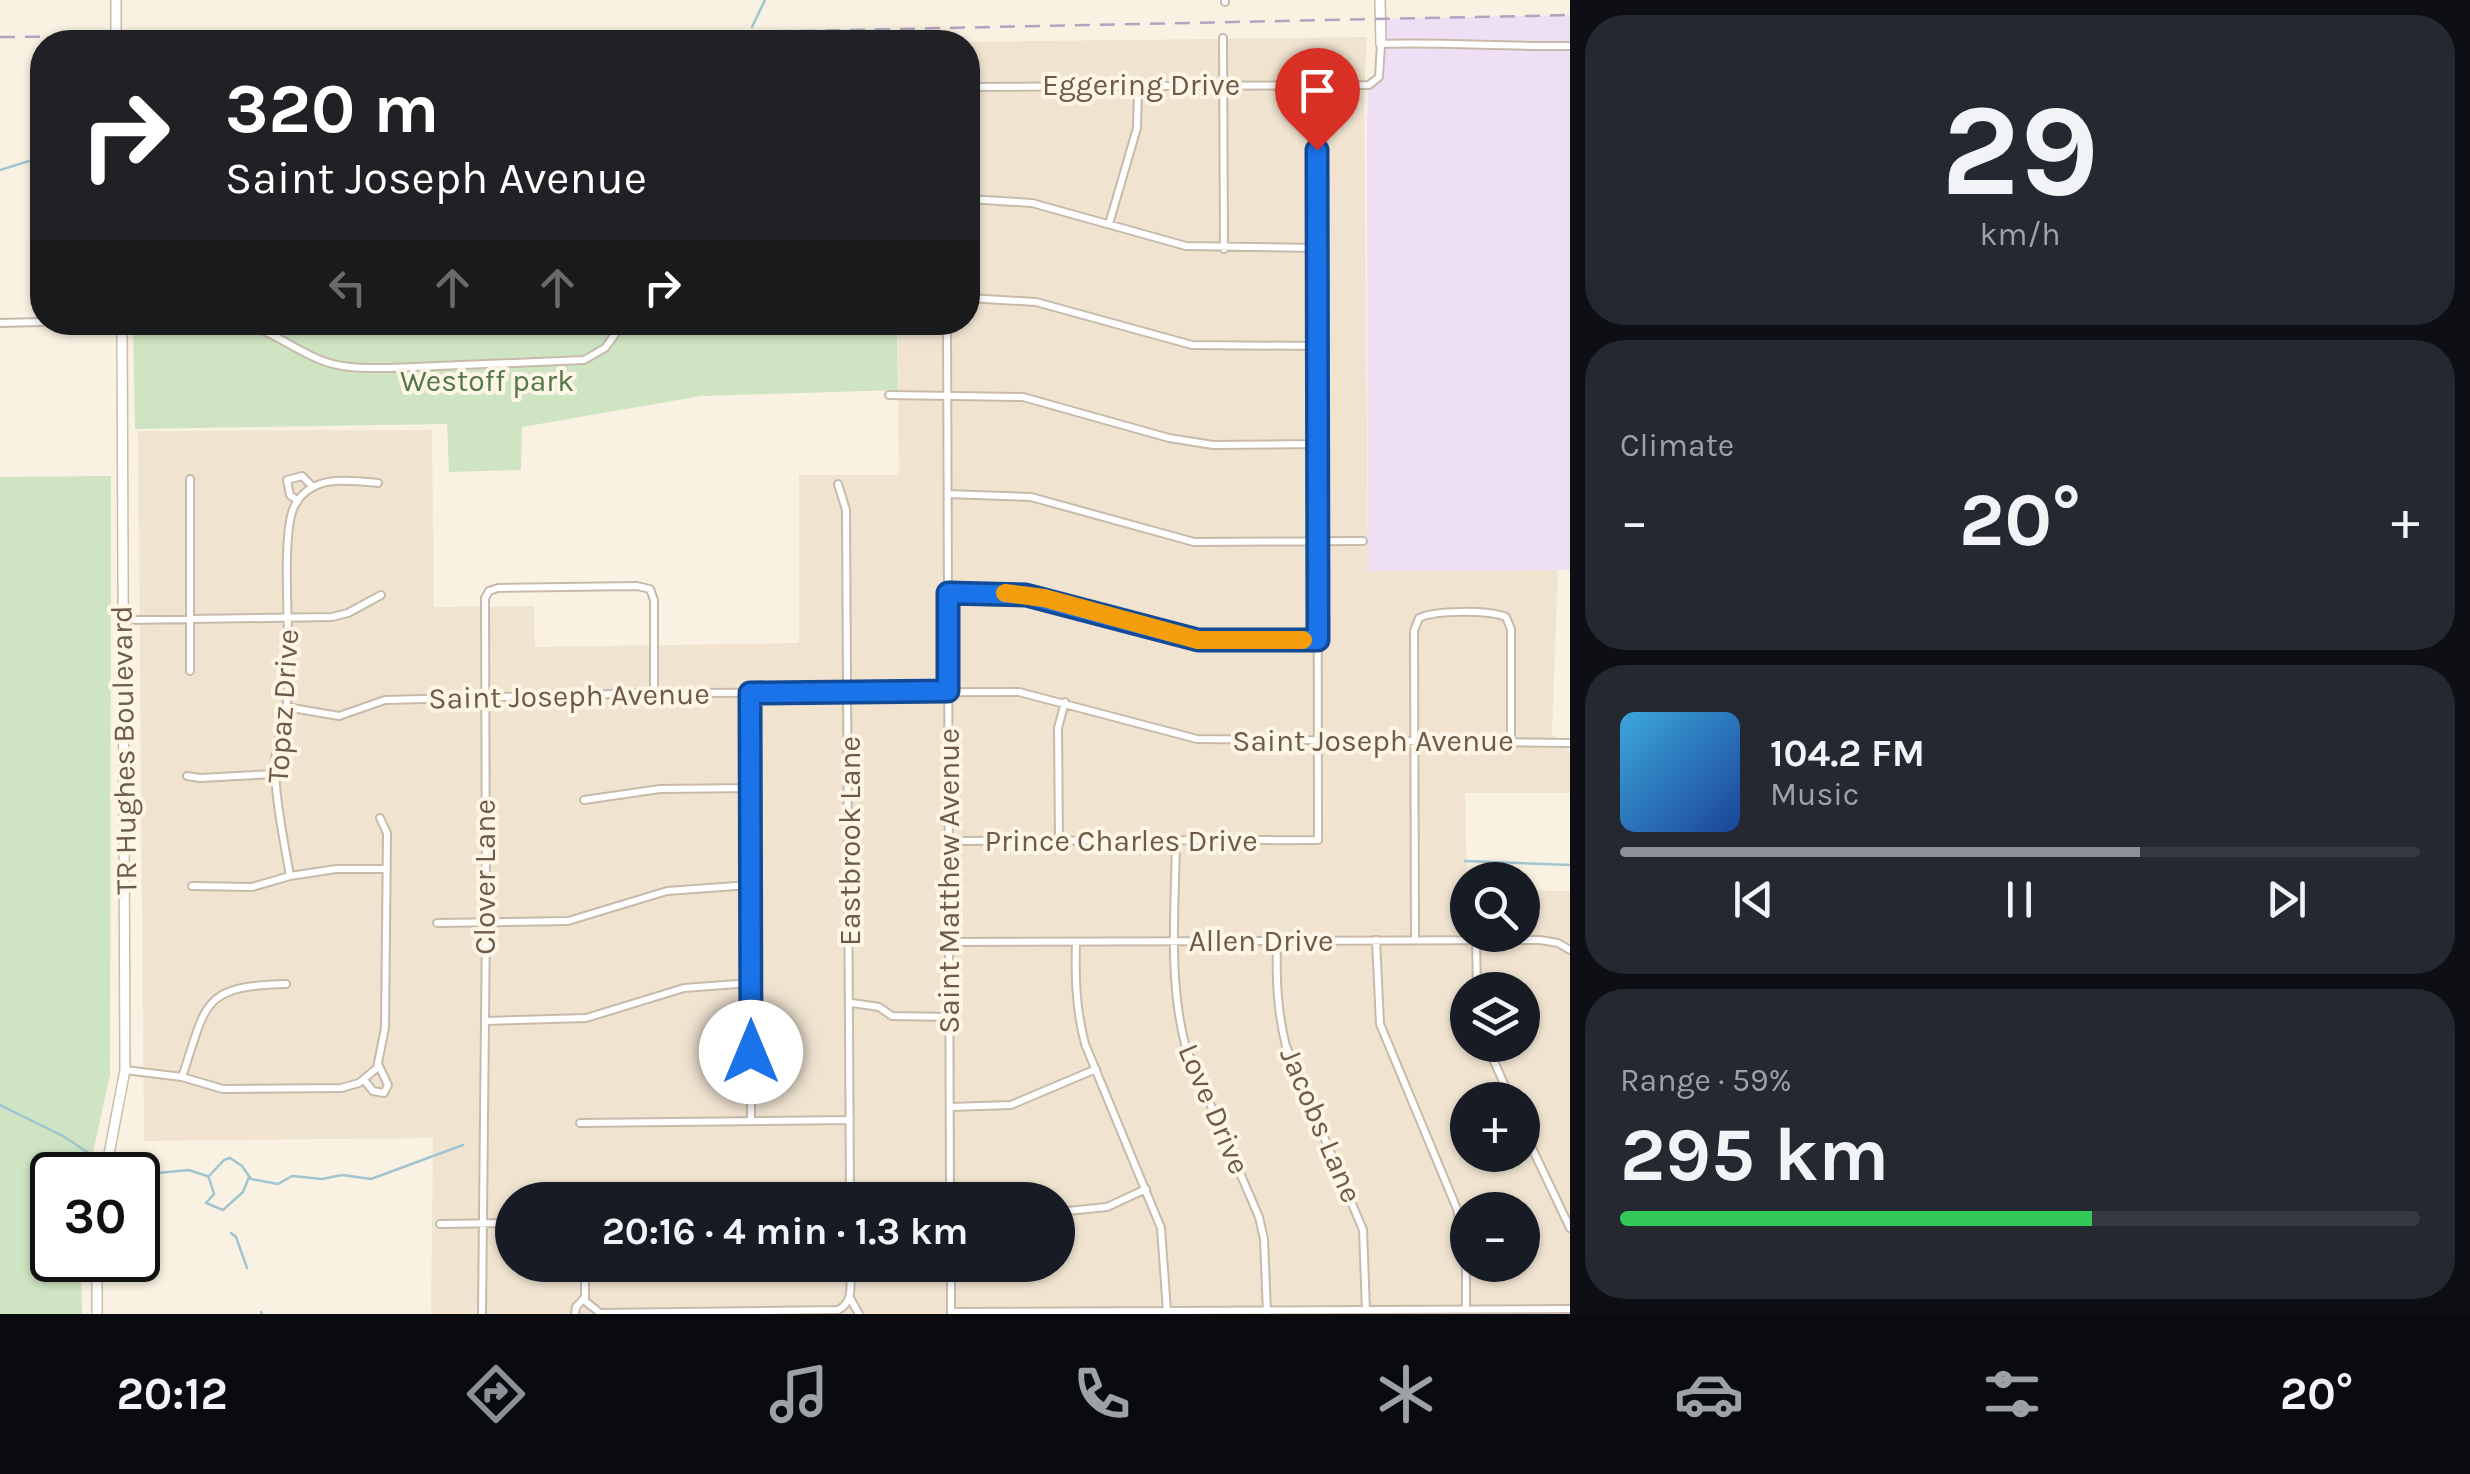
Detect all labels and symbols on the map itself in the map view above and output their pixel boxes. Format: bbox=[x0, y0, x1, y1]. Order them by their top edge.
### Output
pin bbox=[1275, 48, 1360, 151]
street label: Eggering Drive bbox=[1042, 67, 1240, 103]
park label: Westoff park bbox=[400, 363, 574, 399]
street label: TR Hughes Boulevard bbox=[103, 605, 145, 895]
street label: Topaz Drive bbox=[260, 628, 306, 784]
street label: Saint Joseph Avenue bbox=[428, 676, 710, 716]
street label: Saint Joseph Avenue bbox=[1232, 723, 1514, 759]
street label: Saint Matthew Avenue bbox=[931, 728, 967, 1034]
street label: Eastbrook Lane bbox=[832, 736, 868, 946]
street label: Clover Lane bbox=[467, 799, 503, 955]
street label: Prince Charles Drive bbox=[984, 823, 1258, 859]
street label: Allen Drive bbox=[1189, 923, 1333, 959]
position arrow bbox=[699, 1000, 803, 1104]
street label: Love Drive bbox=[1170, 1038, 1258, 1180]
street label: Jacobs Lane bbox=[1272, 1042, 1370, 1208]
speed limit sign: 30 bbox=[30, 1152, 160, 1282]

